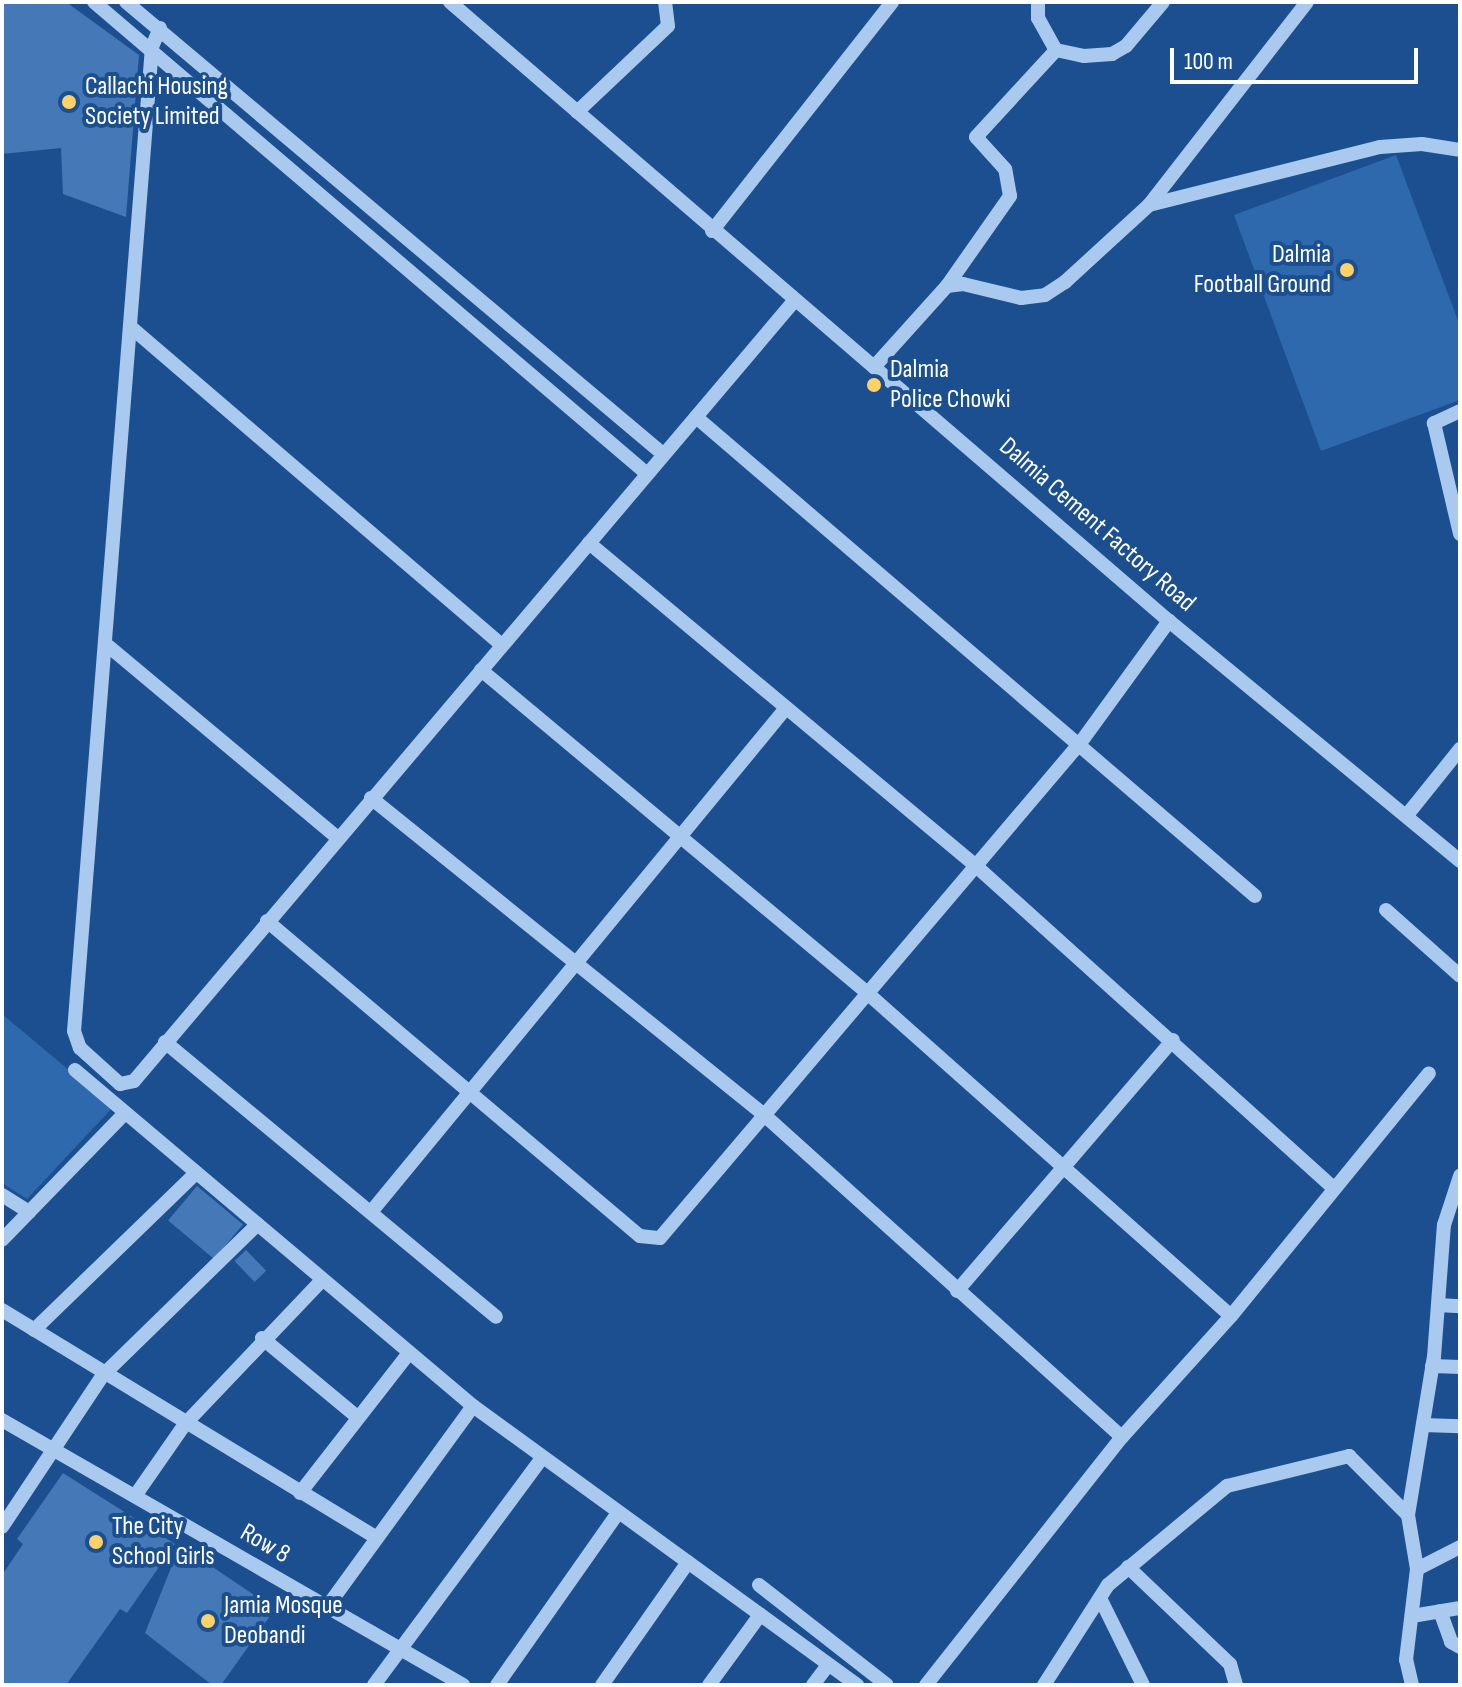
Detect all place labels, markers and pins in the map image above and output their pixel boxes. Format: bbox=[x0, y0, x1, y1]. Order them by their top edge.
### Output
place label: Callachi Housing Society Limited bbox=[85, 71, 228, 132]
marker: Callachi Housing Society Limited bbox=[60, 93, 78, 111]
place label: Dalmia Football Ground bbox=[1194, 239, 1331, 300]
marker: Dalmia Football Ground bbox=[1338, 261, 1356, 279]
place label: Dalmia Police Chowki bbox=[890, 354, 1011, 416]
marker: Dalmia Police Chowki bbox=[865, 376, 883, 394]
place label: The City School Girls bbox=[112, 1511, 215, 1572]
marker: The City School Girls bbox=[87, 1533, 105, 1551]
place label: Jamia Mosque Deobandi bbox=[224, 1590, 343, 1652]
marker: Jamia Mosque Deobandi bbox=[199, 1612, 217, 1630]

